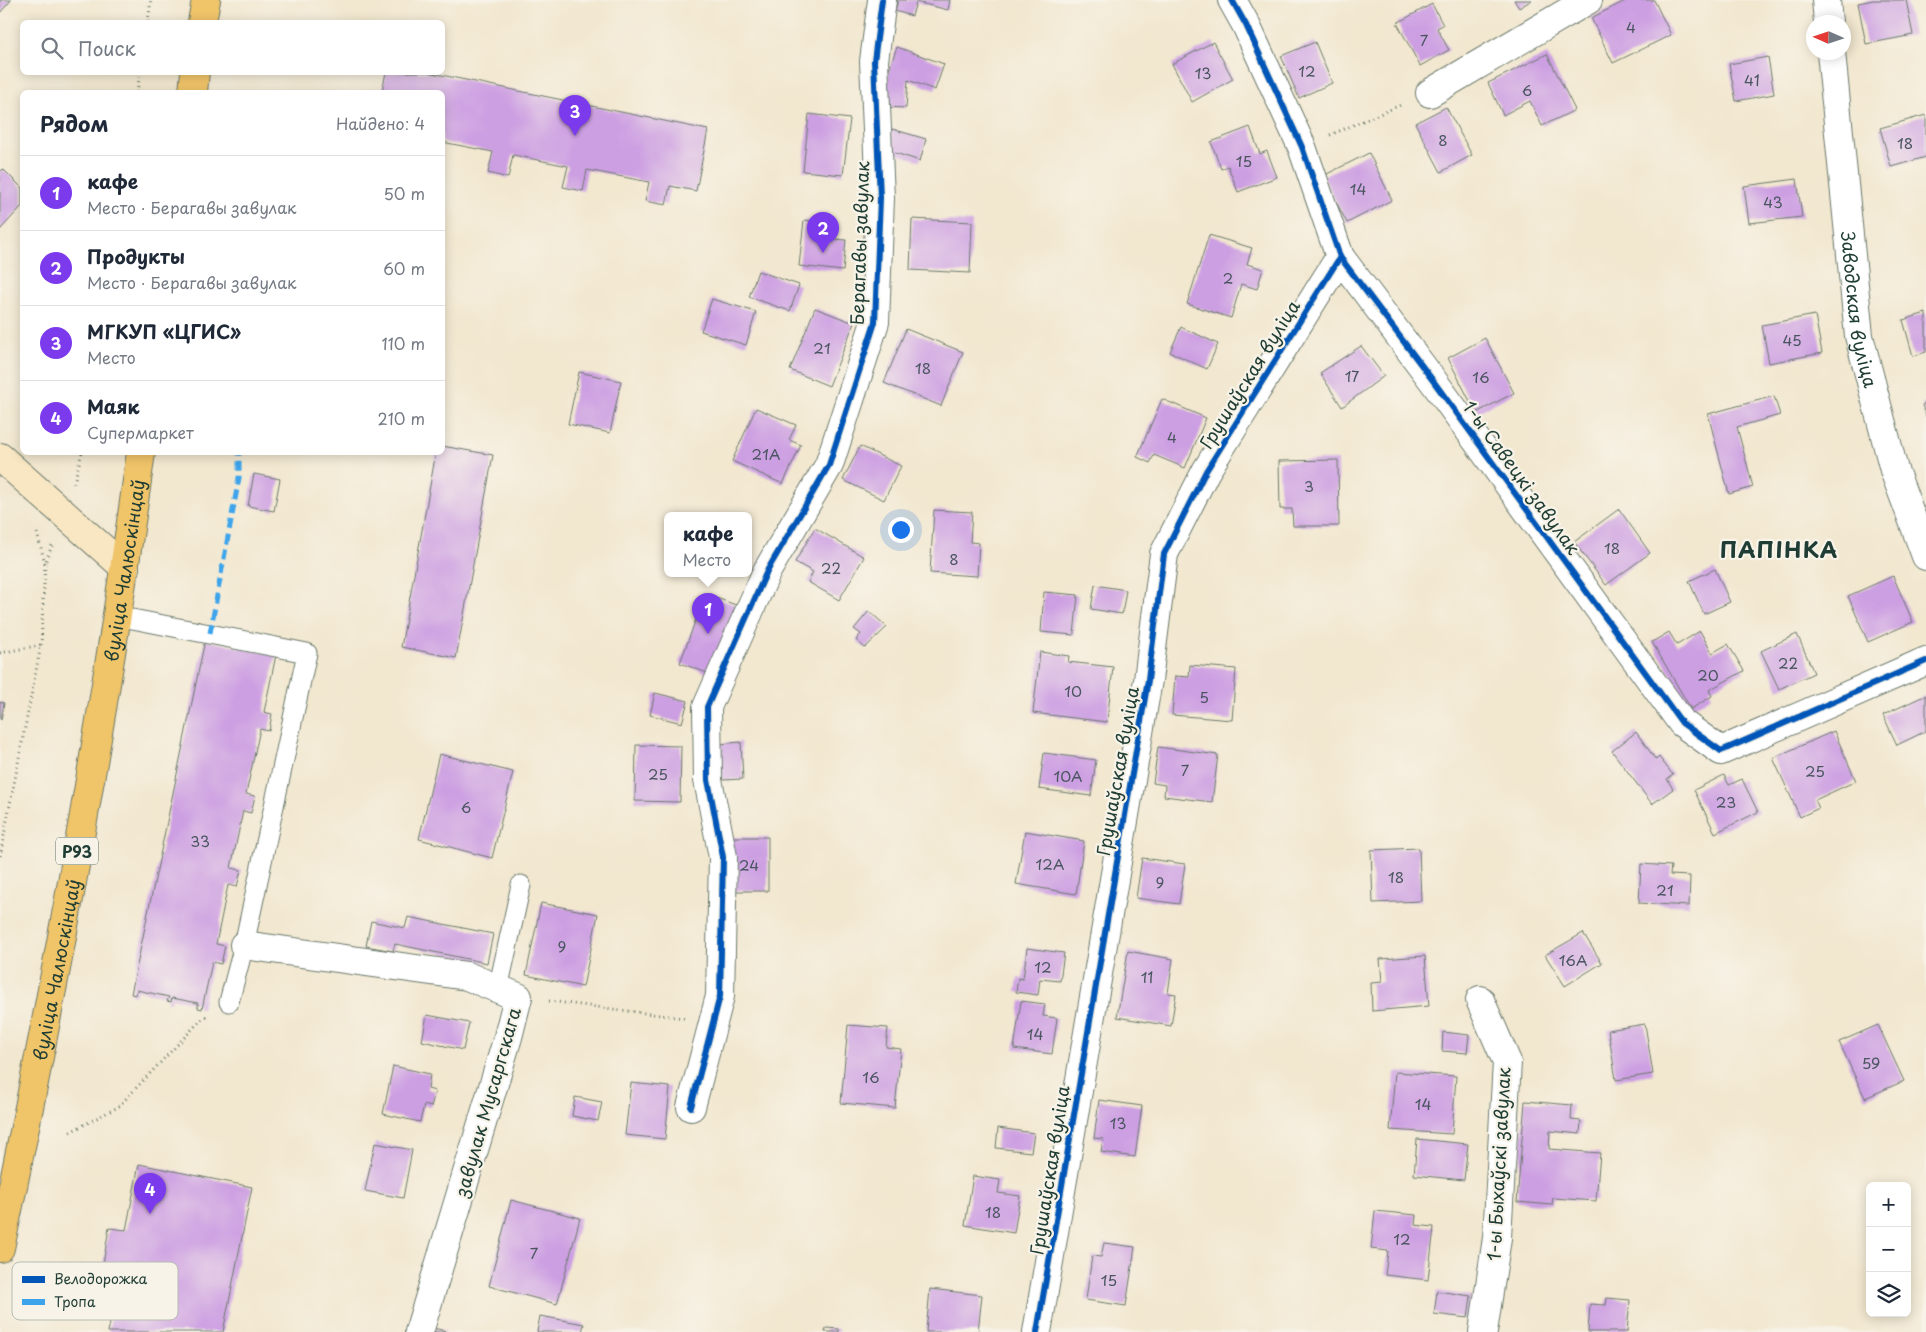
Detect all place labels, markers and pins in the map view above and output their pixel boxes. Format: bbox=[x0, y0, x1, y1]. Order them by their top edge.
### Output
pin: 3 bbox=[559, 95, 591, 136]
pin: 2 bbox=[807, 212, 839, 253]
pin: 1 bbox=[692, 593, 724, 634]
pin: 4 bbox=[134, 1173, 166, 1214]

